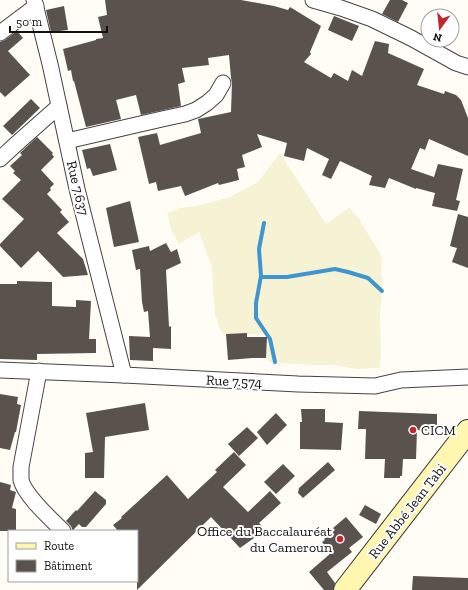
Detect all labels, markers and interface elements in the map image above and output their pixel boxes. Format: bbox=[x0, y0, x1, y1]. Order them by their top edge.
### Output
scale bar bbox=[10, 8, 107, 34]
north arrow bbox=[420, 8, 460, 48]
text: 50 m bbox=[16, 15, 43, 29]
text: N bbox=[431, 30, 443, 45]
street label: Rue 7.637 bbox=[63, 159, 92, 218]
street label: Rue 7.574 bbox=[205, 372, 263, 391]
place label: CICM bbox=[421, 422, 456, 439]
marker: CICM bbox=[408, 425, 418, 435]
street label: Rue Abbé Jean Tabi bbox=[365, 460, 450, 562]
place label: Office du Baccalauréat du Cameroun bbox=[197, 523, 333, 556]
legend bbox=[8, 530, 138, 582]
marker: Office du Baccalauréat du Cameroun bbox=[335, 534, 345, 544]
text: Route bbox=[44, 539, 75, 553]
text: Bâtiment bbox=[44, 559, 93, 573]

